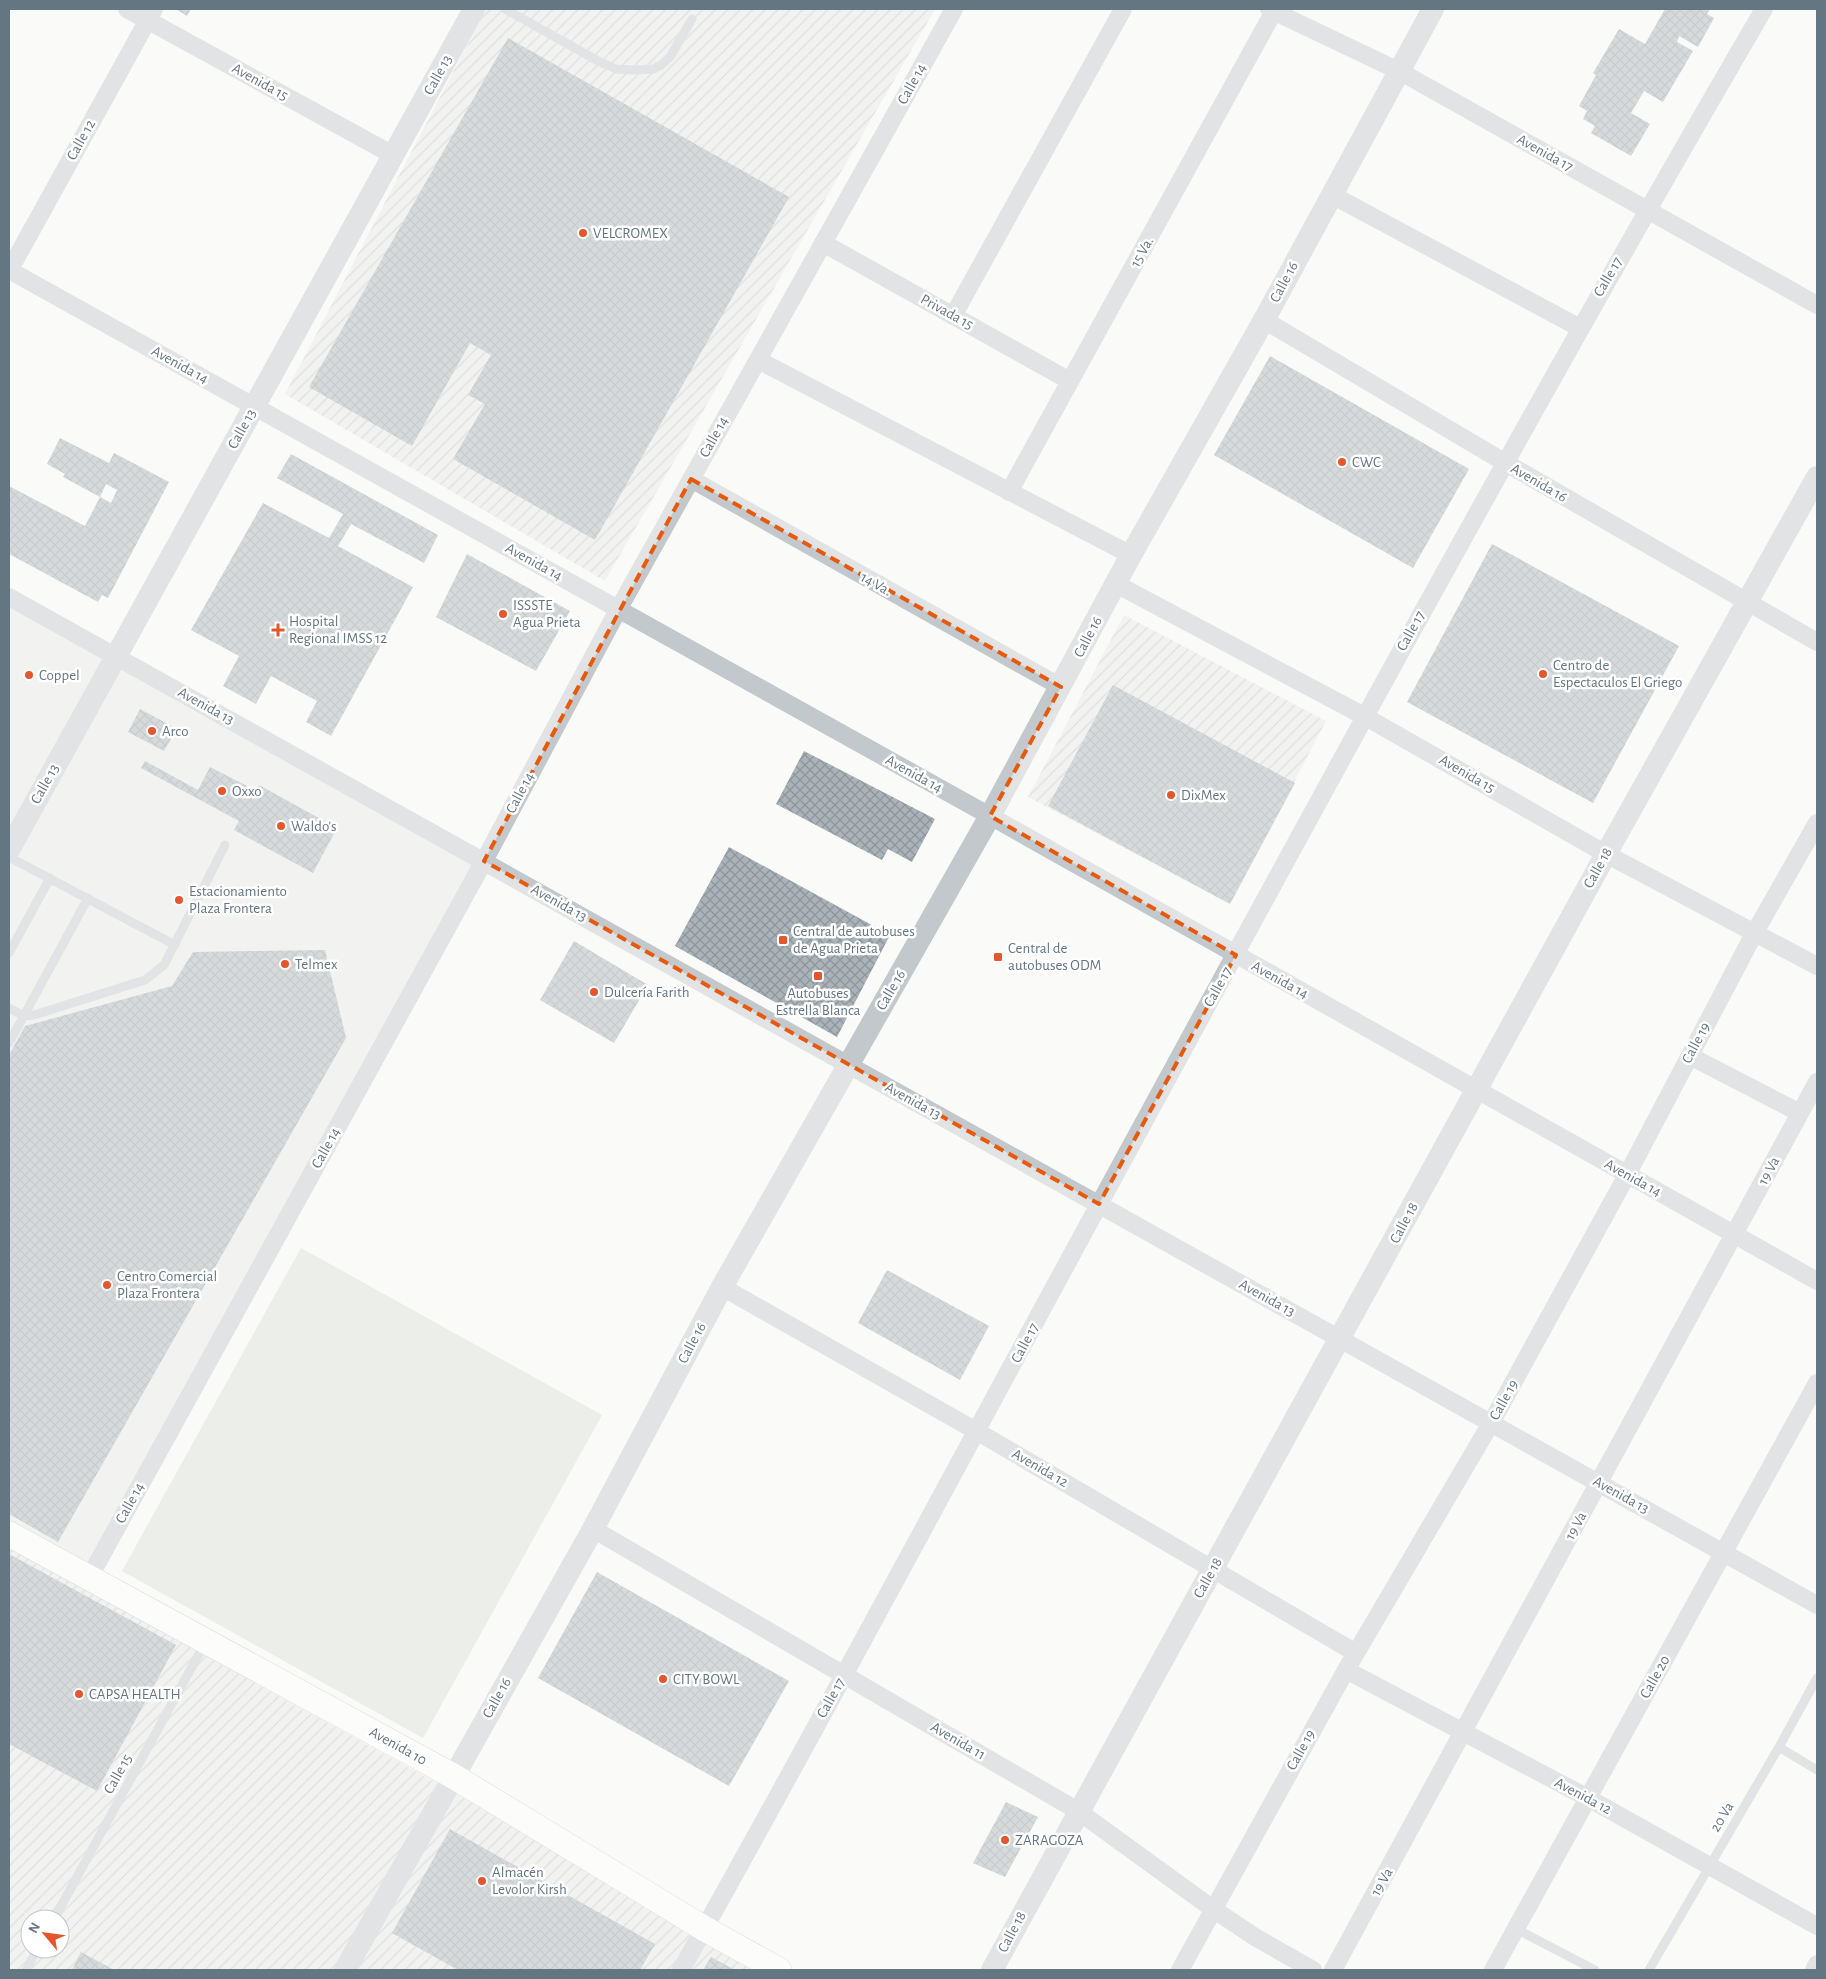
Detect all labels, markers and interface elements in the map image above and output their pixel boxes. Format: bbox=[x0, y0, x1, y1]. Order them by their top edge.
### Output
street label: Calle 13 bbox=[421, 53, 455, 97]
street label: Avenida 15 bbox=[230, 61, 290, 103]
street label: Calle 14 bbox=[895, 61, 929, 107]
street label: Calle 12 bbox=[64, 117, 98, 163]
street label: Avenida 17 bbox=[1515, 132, 1575, 174]
place label: VELCROMEX bbox=[593, 226, 668, 241]
marker: VELCROMEX bbox=[577, 227, 589, 239]
street label: 15 Va. bbox=[1128, 234, 1156, 270]
street label: Calle 17 bbox=[1591, 255, 1625, 299]
street label: Calle 16 bbox=[1267, 259, 1301, 305]
street label: Privada 15 bbox=[918, 291, 976, 333]
street label: Avenida 14 bbox=[149, 343, 211, 387]
street label: Calle 13 bbox=[225, 407, 259, 451]
street label: Calle 14 bbox=[697, 414, 731, 460]
place label: CWC bbox=[1352, 455, 1381, 470]
marker: CWC bbox=[1336, 456, 1348, 468]
street label: Avenida 16 bbox=[1508, 461, 1570, 505]
street label: Avenida 14 bbox=[503, 540, 565, 584]
street label: 14 Va. bbox=[858, 569, 894, 599]
place label: ISSSTE Agua Prieta bbox=[513, 598, 581, 630]
marker: ISSSTE Agua Prieta bbox=[497, 608, 509, 620]
street label: Calle 17 bbox=[1394, 609, 1428, 653]
place label: Hospital Regional IMSS 12 bbox=[289, 614, 387, 646]
street label: Calle 16 bbox=[1071, 614, 1105, 660]
marker: Hospital Regional IMSS 12 bbox=[271, 623, 285, 637]
place label: Centro de Espectaculos El Griego bbox=[1553, 658, 1682, 690]
place label: Coppel bbox=[39, 668, 80, 683]
marker: Centro de Espectaculos El Griego bbox=[1537, 668, 1549, 680]
marker: Coppel bbox=[23, 669, 35, 681]
street label: Avenida 13 bbox=[176, 685, 236, 727]
place label: Arco bbox=[162, 724, 189, 739]
marker: Arco bbox=[146, 725, 158, 737]
street label: Avenida 14 bbox=[883, 752, 945, 796]
street label: Avenida 15 bbox=[1437, 752, 1497, 796]
street label: Calle 13 bbox=[28, 762, 62, 806]
street label: Calle 14 bbox=[503, 770, 537, 816]
place label: Oxxo bbox=[232, 784, 262, 799]
marker: Oxxo bbox=[216, 785, 228, 797]
place label: DixMex bbox=[1181, 788, 1226, 803]
marker: DixMex bbox=[1165, 789, 1177, 801]
place label: Waldo's bbox=[291, 819, 337, 834]
marker: Waldo's bbox=[275, 820, 287, 832]
street label: Calle 18 bbox=[1581, 845, 1615, 891]
street label: Avenida 13 bbox=[529, 882, 589, 924]
place label: Estacionamiento Plaza Frontera bbox=[189, 884, 287, 916]
marker: Estacionamiento Plaza Frontera bbox=[173, 894, 185, 906]
place label: Central de autobuses de Agua Prieta bbox=[793, 924, 915, 956]
marker: Central de autobuses de Agua Prieta bbox=[777, 934, 789, 946]
place label: Central de autobuses ODM bbox=[1008, 941, 1101, 973]
marker: Central de autobuses ODM bbox=[992, 951, 1004, 963]
place label: Telmex bbox=[295, 957, 338, 972]
marker: Telmex bbox=[279, 958, 291, 970]
street label: Avenida 14 bbox=[1249, 958, 1311, 1002]
street label: Calle 17 bbox=[1201, 965, 1235, 1009]
street label: Calle 16 bbox=[874, 967, 908, 1013]
marker: Autobuses Estrella Blanca bbox=[812, 970, 824, 982]
place label: Dulcería Farith bbox=[604, 985, 690, 1000]
marker: Dulcería Farith bbox=[588, 986, 600, 998]
place label: Autobuses Estrella Blanca bbox=[776, 986, 861, 1018]
street label: Calle 19 bbox=[1679, 1020, 1713, 1066]
street label: Avenida 13 bbox=[883, 1080, 943, 1122]
street label: Calle 14 bbox=[309, 1125, 343, 1171]
street label: 19 Va bbox=[1756, 1154, 1783, 1187]
street label: Avenida 14 bbox=[1602, 1156, 1664, 1200]
street label: Calle 18 bbox=[1387, 1200, 1421, 1246]
place label: Centro Comercial Plaza Frontera bbox=[117, 1269, 217, 1301]
street label: Avenida 13 bbox=[1237, 1277, 1297, 1319]
marker: Centro Comercial Plaza Frontera bbox=[101, 1279, 113, 1291]
street label: Calle 16 bbox=[675, 1320, 709, 1366]
street label: Calle 17 bbox=[1008, 1321, 1042, 1365]
street label: Calle 19 bbox=[1487, 1377, 1521, 1423]
street label: Avenida 12 bbox=[1009, 1446, 1071, 1490]
street label: Avenida 13 bbox=[1591, 1474, 1651, 1516]
street label: Calle 14 bbox=[113, 1480, 147, 1526]
street label: 19 Va bbox=[1563, 1509, 1590, 1542]
street label: Calle 18 bbox=[1191, 1555, 1225, 1601]
street label: Calle 20 bbox=[1637, 1653, 1673, 1701]
place label: CITY BOWL bbox=[673, 1672, 740, 1687]
marker: CITY BOWL bbox=[657, 1673, 669, 1685]
street label: Calle 16 bbox=[480, 1675, 514, 1721]
street label: Calle 17 bbox=[814, 1676, 848, 1720]
place label: CAPSA HEALTH bbox=[89, 1687, 181, 1702]
marker: CAPSA HEALTH bbox=[73, 1688, 85, 1700]
street label: Avenida 11 bbox=[928, 1719, 988, 1763]
street label: Avenida 10 bbox=[367, 1724, 429, 1768]
street label: Calle 19 bbox=[1284, 1727, 1318, 1773]
street label: Calle 15 bbox=[101, 1752, 135, 1796]
street label: Avenida 12 bbox=[1552, 1775, 1614, 1817]
street label: 20 Va bbox=[1707, 1799, 1737, 1834]
place label: ZARAGOZA bbox=[1015, 1833, 1084, 1848]
marker: ZARAGOZA bbox=[999, 1834, 1011, 1846]
place label: Almacén Levolor Kirsh bbox=[492, 1865, 567, 1897]
street label: 19 Va bbox=[1368, 1866, 1396, 1898]
marker: Almacén Levolor Kirsh bbox=[476, 1875, 488, 1887]
north arrow bbox=[20, 1909, 70, 1959]
street label: Calle 18 bbox=[995, 1909, 1029, 1955]
text: N bbox=[26, 1921, 43, 1936]

